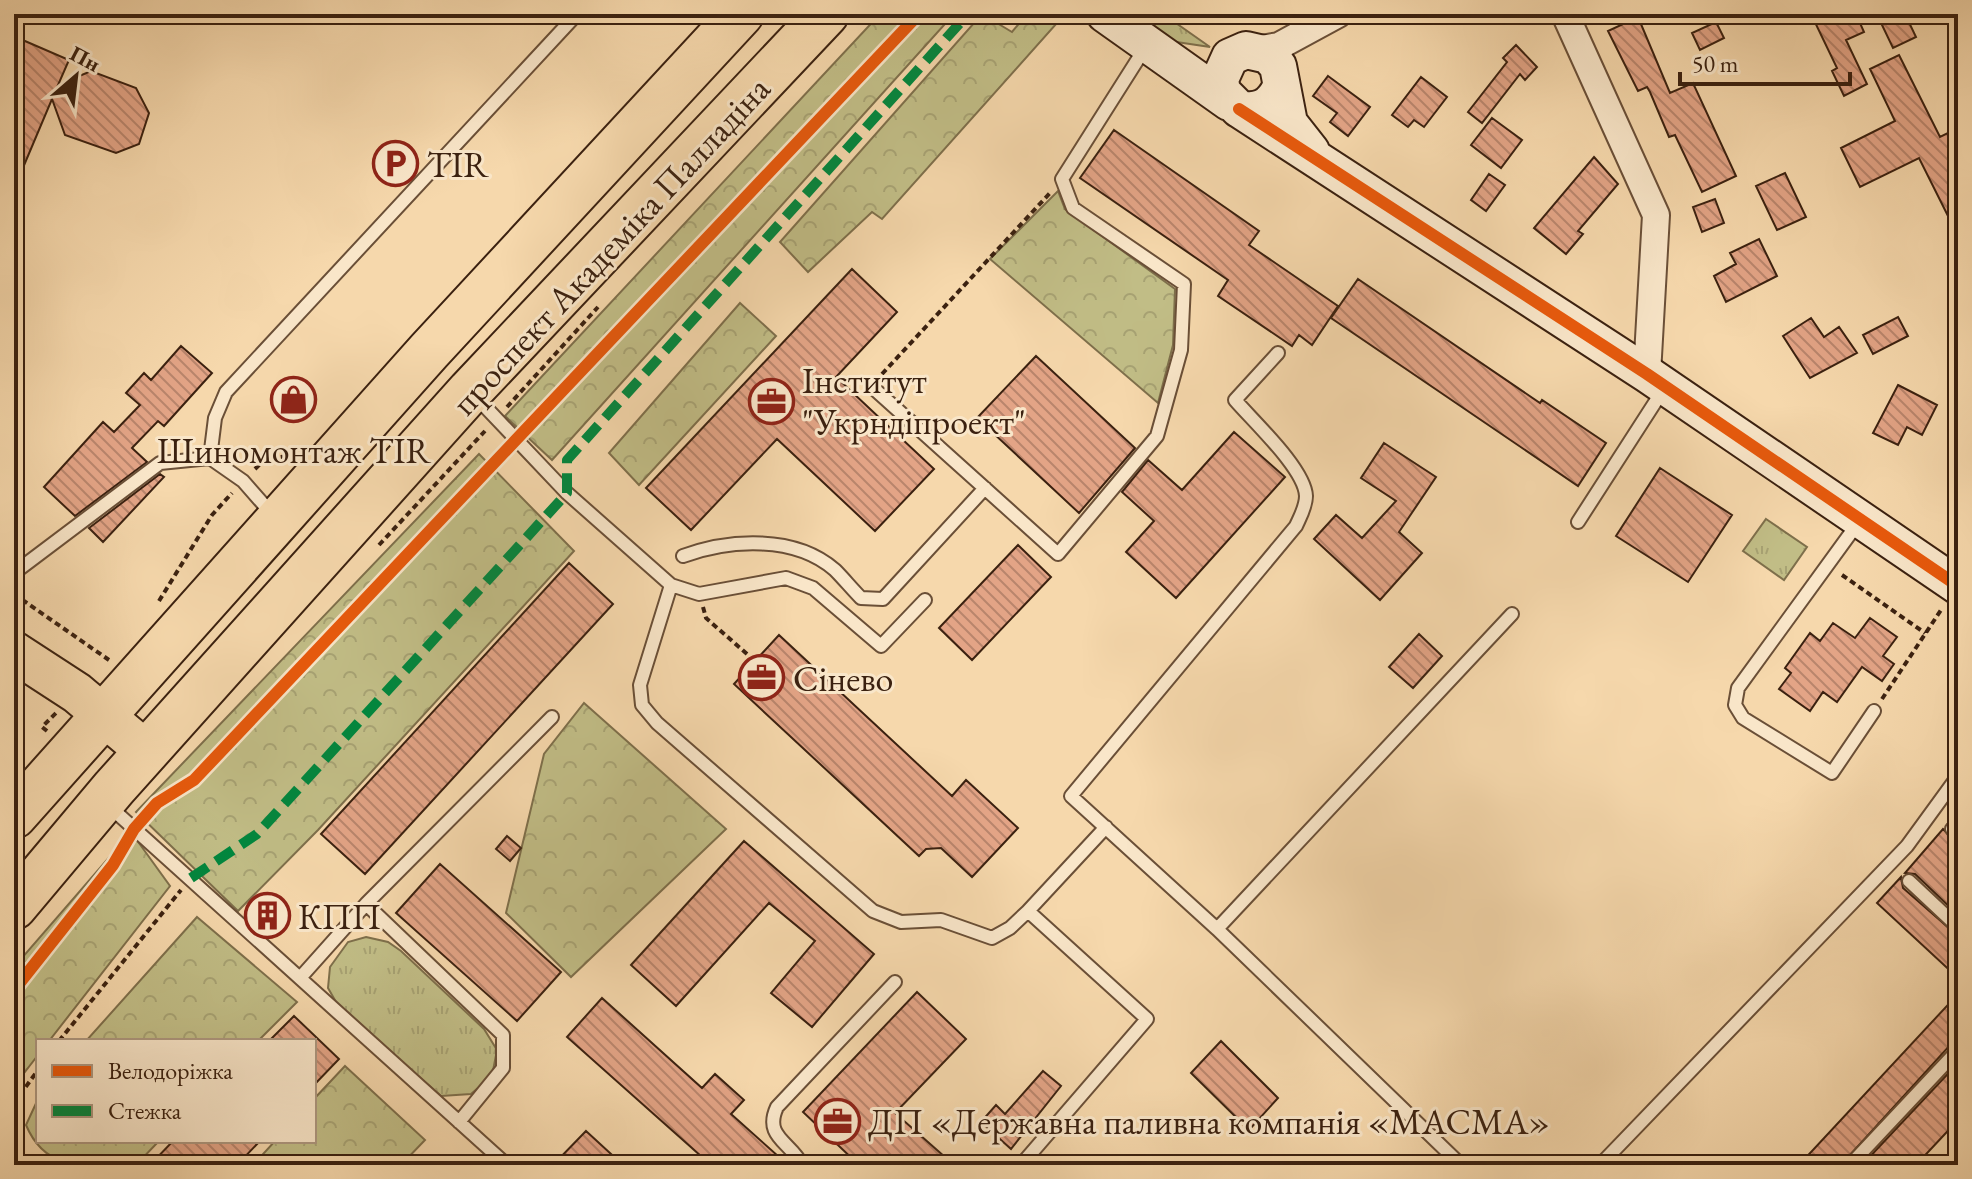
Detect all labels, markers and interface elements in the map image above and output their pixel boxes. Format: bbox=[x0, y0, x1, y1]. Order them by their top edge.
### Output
north arrow bbox=[36, 36, 116, 116]
scale bar bbox=[1680, 36, 1850, 86]
text: Пн bbox=[65, 39, 105, 79]
text: 50 m bbox=[1692, 48, 1739, 79]
street label: проспект Академіка Палладіна bbox=[441, 65, 781, 425]
parking icon: TIR bbox=[372, 140, 420, 188]
place label: TIR bbox=[427, 141, 489, 188]
place label: Інститут "Укрндіпроект" bbox=[802, 357, 1026, 445]
shop icon: Шиномонтаж TIR bbox=[270, 376, 318, 424]
office icon: Інститут "Укрндіпроект" bbox=[747, 377, 795, 425]
place label: Шиномонтаж TIR bbox=[157, 427, 432, 474]
office icon: Сінево bbox=[738, 654, 786, 702]
place label: Сінево bbox=[793, 655, 893, 702]
building icon: КПП bbox=[243, 892, 291, 940]
place label: КПП bbox=[298, 893, 381, 940]
legend bbox=[36, 1039, 316, 1143]
text: Велодоріжка bbox=[108, 1055, 233, 1086]
text: Стежка bbox=[108, 1095, 182, 1126]
office icon: ДП «Державна паливна компанія «МАСМА» bbox=[813, 1097, 861, 1145]
place label: ДП «Державна паливна компанія «МАСМА» bbox=[868, 1098, 1550, 1145]

